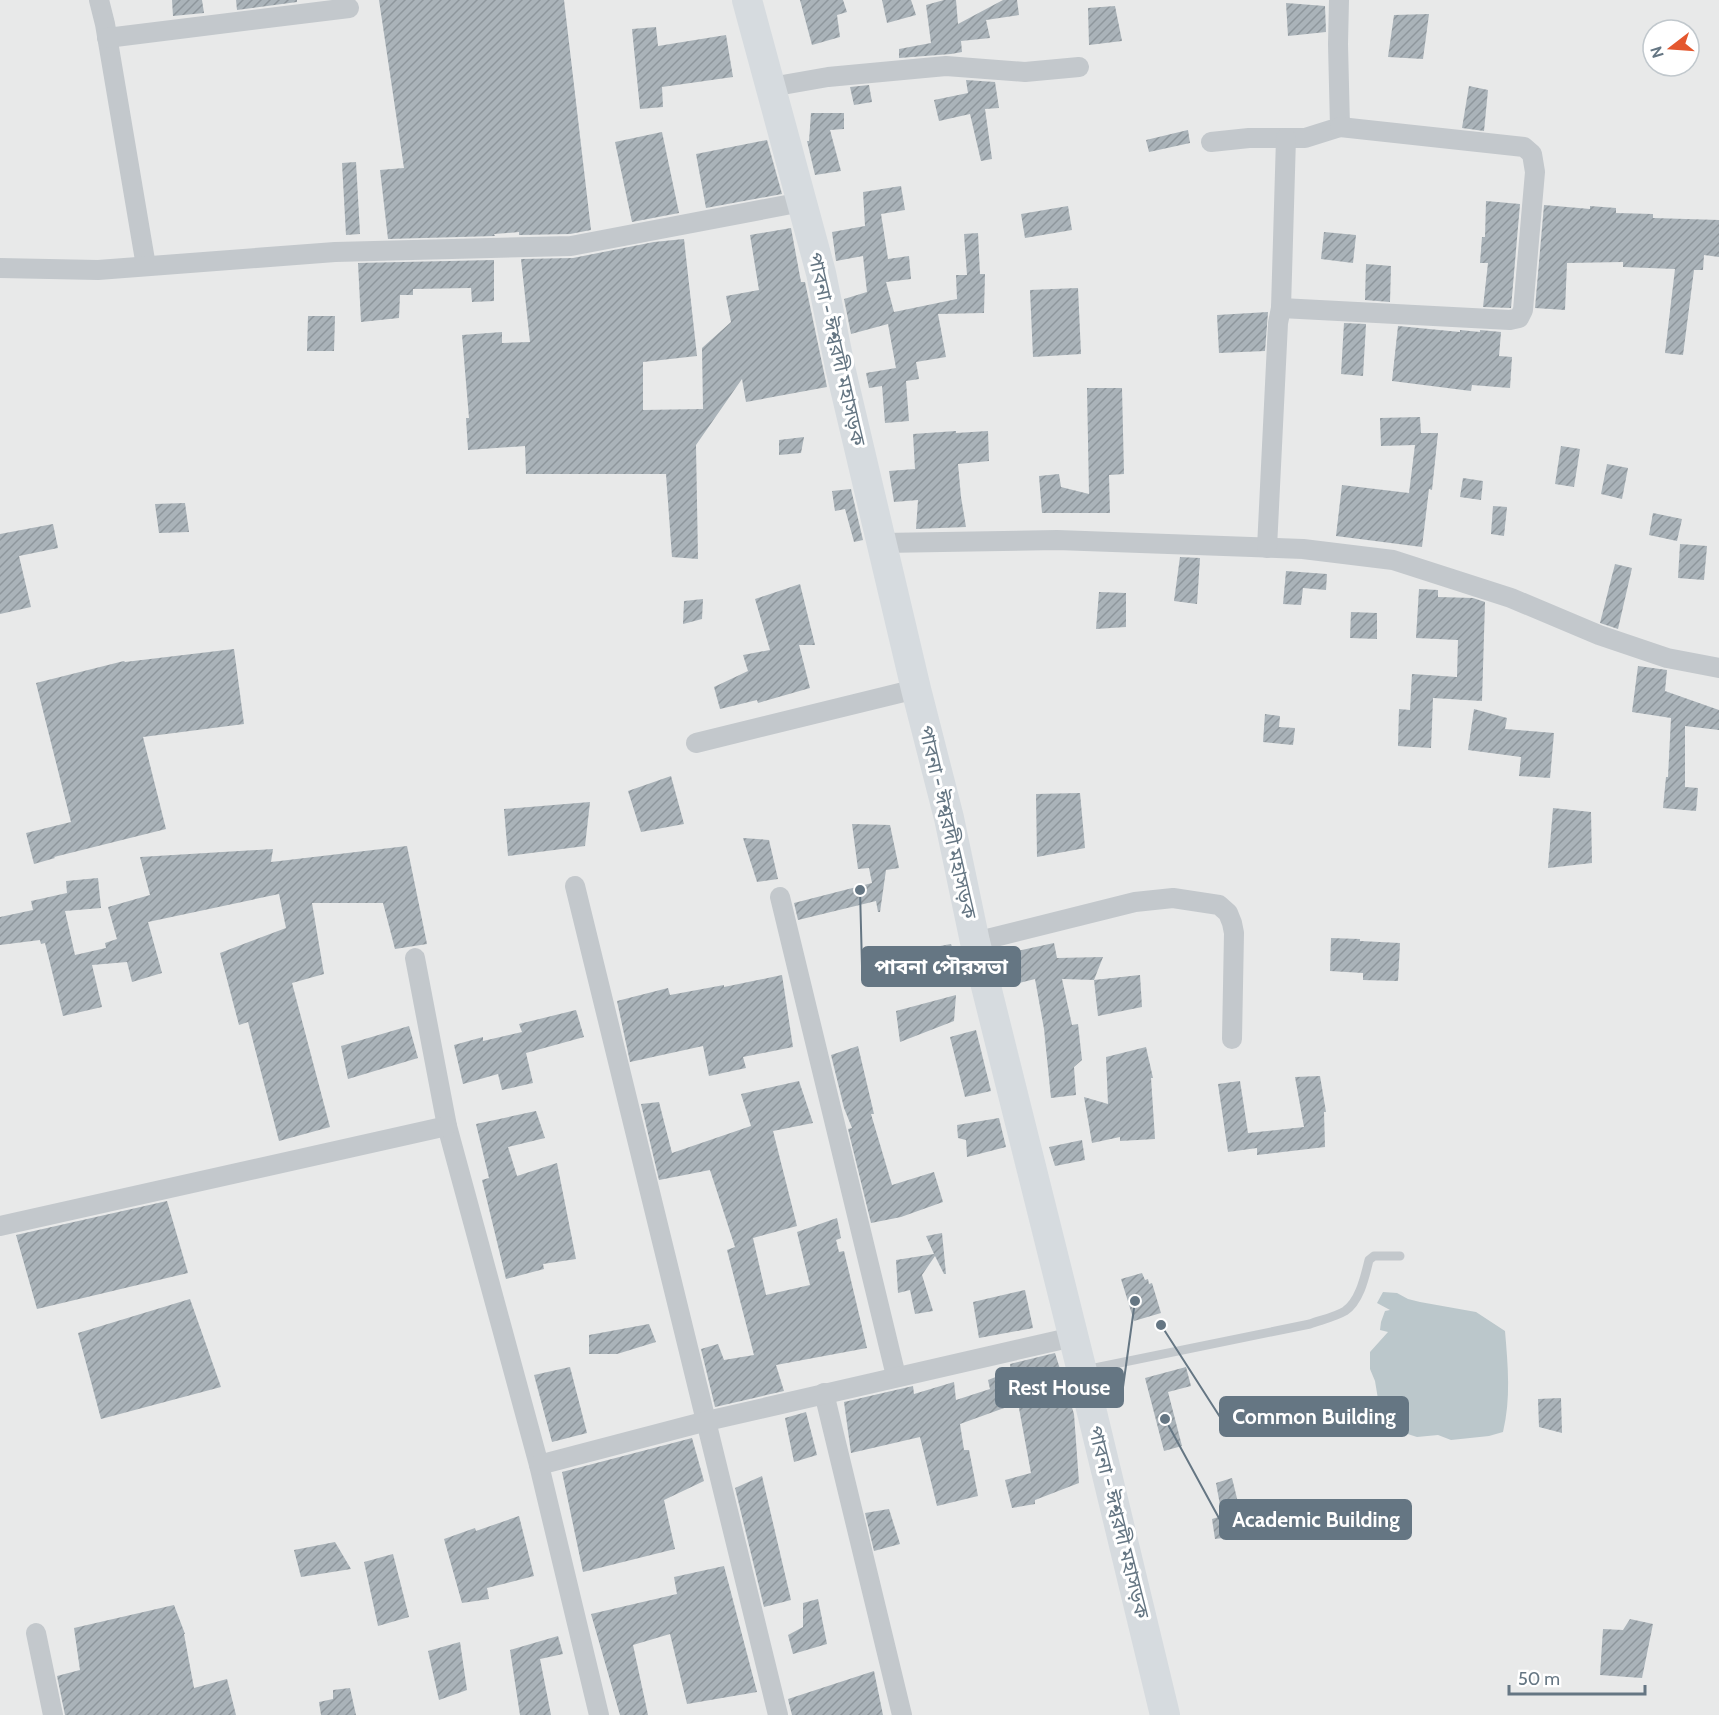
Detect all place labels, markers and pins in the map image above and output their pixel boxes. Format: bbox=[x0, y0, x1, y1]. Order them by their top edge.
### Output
callout: পাবনা পৌরসভা bbox=[862, 947, 1020, 986]
callout: Rest House bbox=[996, 1368, 1123, 1407]
callout: Common Building bbox=[1220, 1397, 1408, 1436]
callout: Academic Building bbox=[1220, 1500, 1411, 1539]

